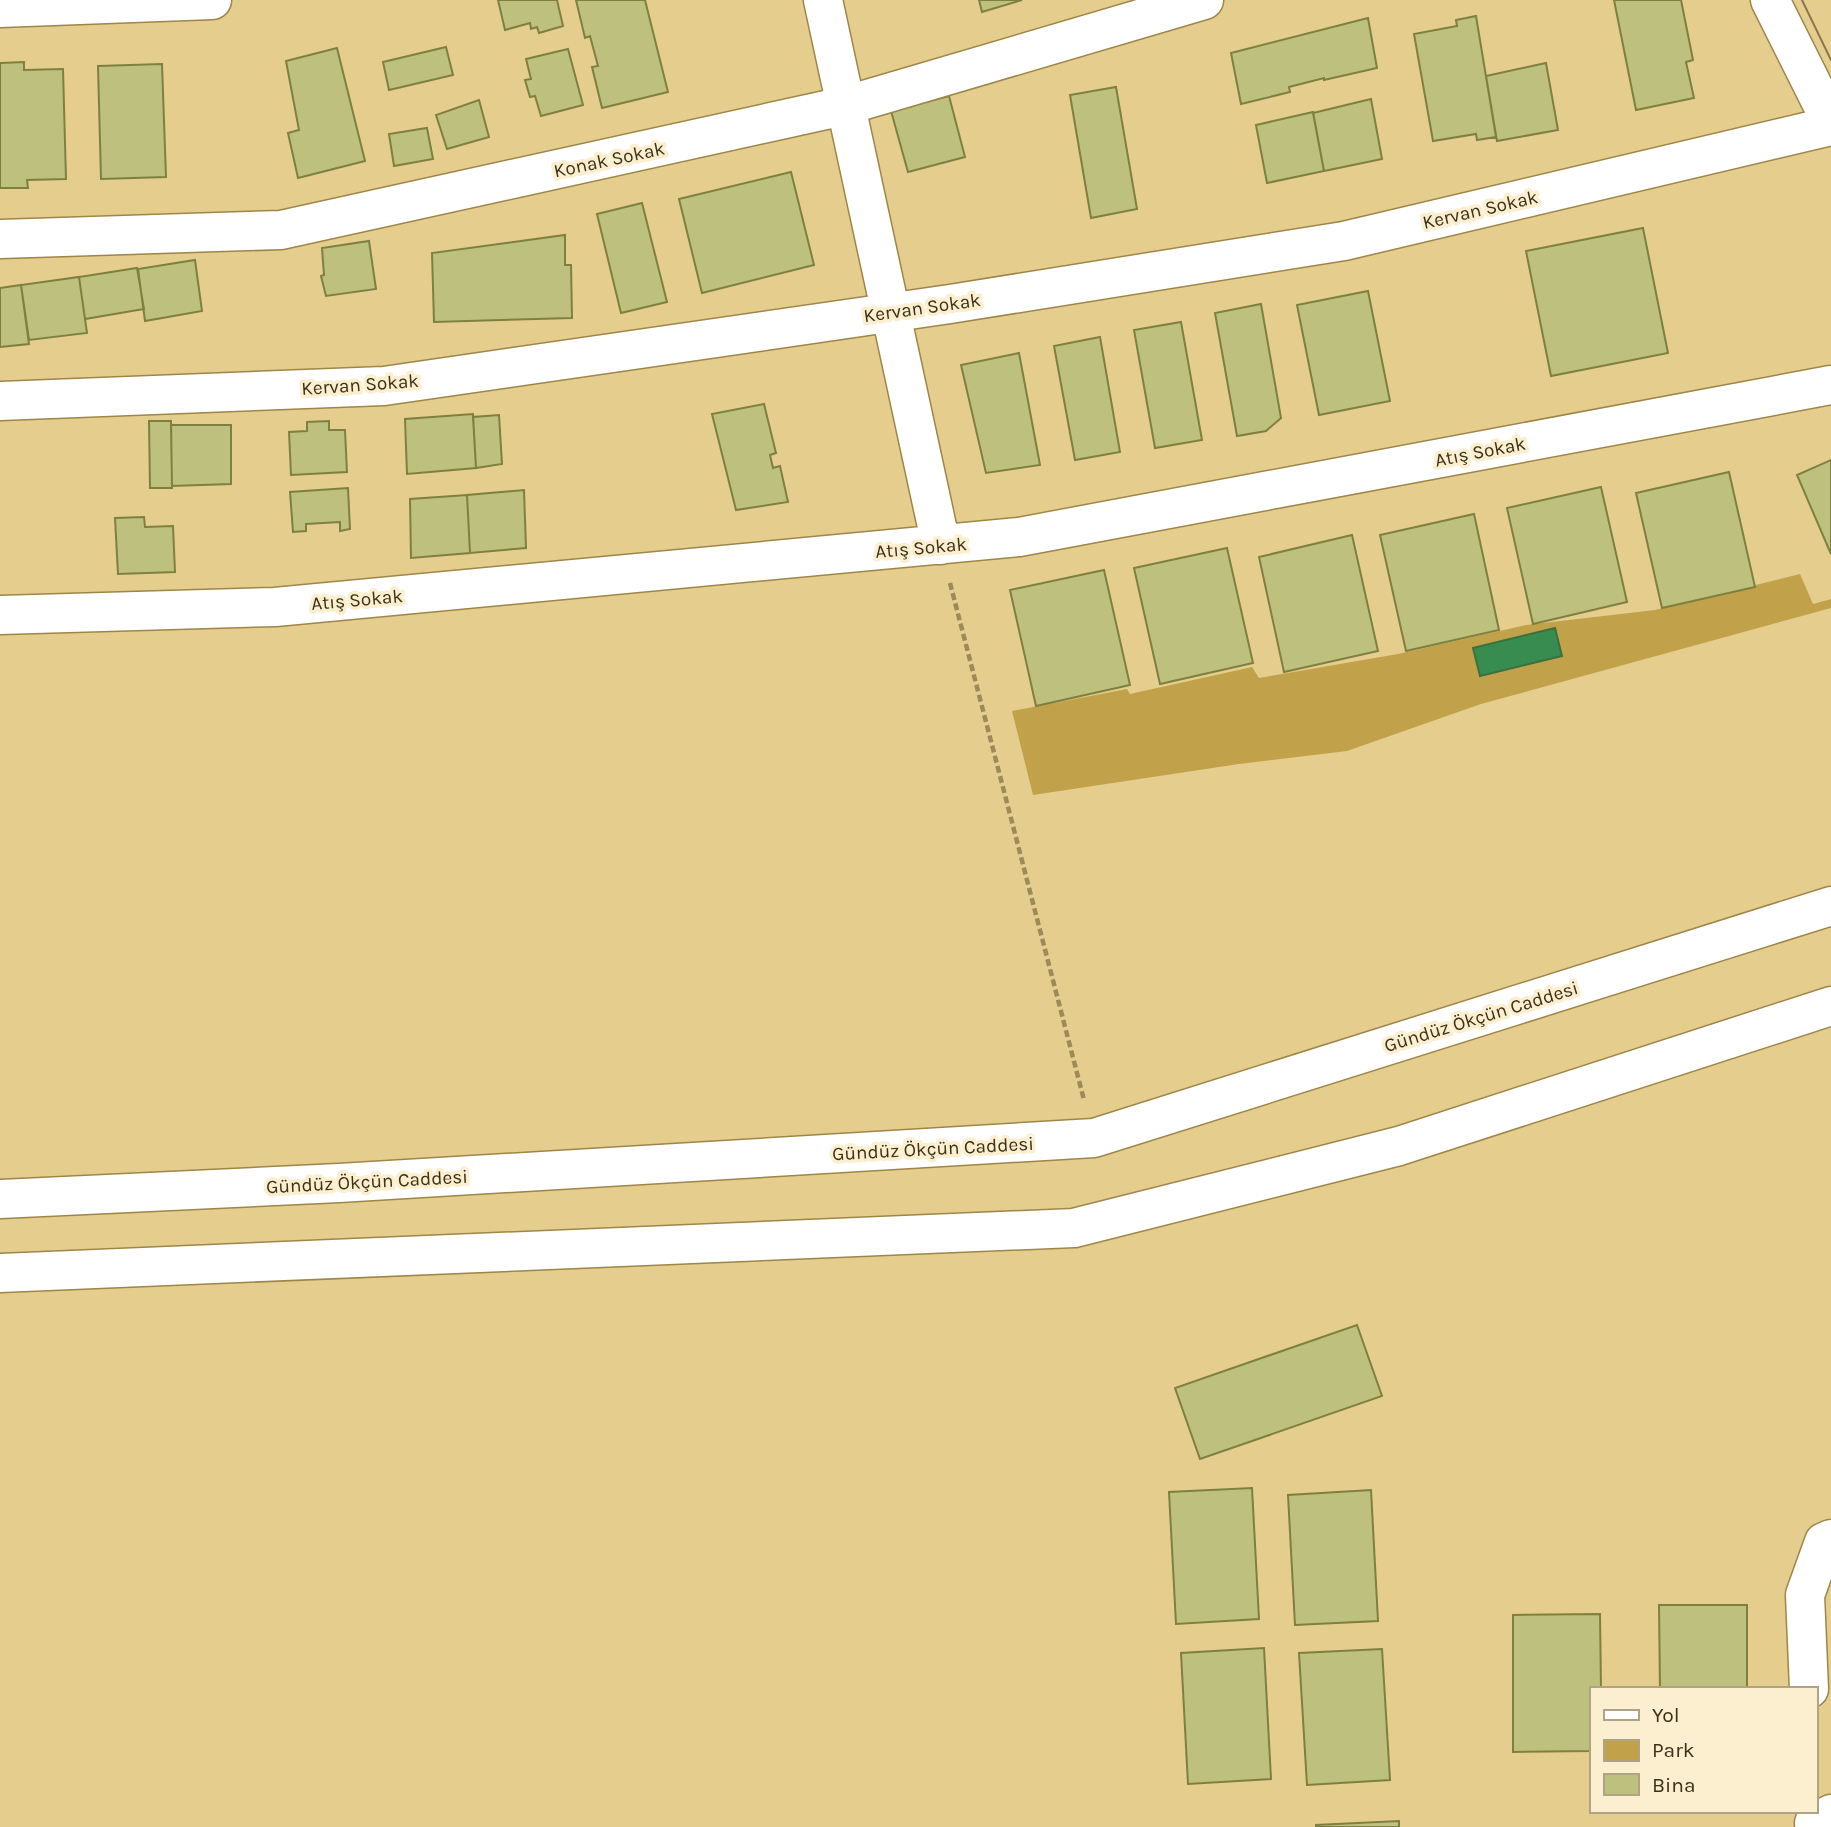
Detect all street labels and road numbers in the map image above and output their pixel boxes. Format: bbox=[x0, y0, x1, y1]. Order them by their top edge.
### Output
street label: Konak Sokak bbox=[552, 137, 667, 182]
street label: Kervan Sokak bbox=[1420, 186, 1540, 234]
street label: Kervan Sokak bbox=[862, 289, 982, 327]
street label: Kervan Sokak bbox=[300, 370, 420, 400]
street label: Atış Sokak bbox=[1433, 432, 1528, 472]
street label: Atış Sokak bbox=[874, 533, 968, 563]
street label: Atış Sokak bbox=[310, 585, 404, 615]
street label: Gündüz Ökçün Caddesi bbox=[1382, 977, 1581, 1057]
street label: Gündüz Ökçün Caddesi bbox=[832, 1133, 1034, 1165]
street label: Gündüz Ökçün Caddesi bbox=[266, 1166, 468, 1198]

